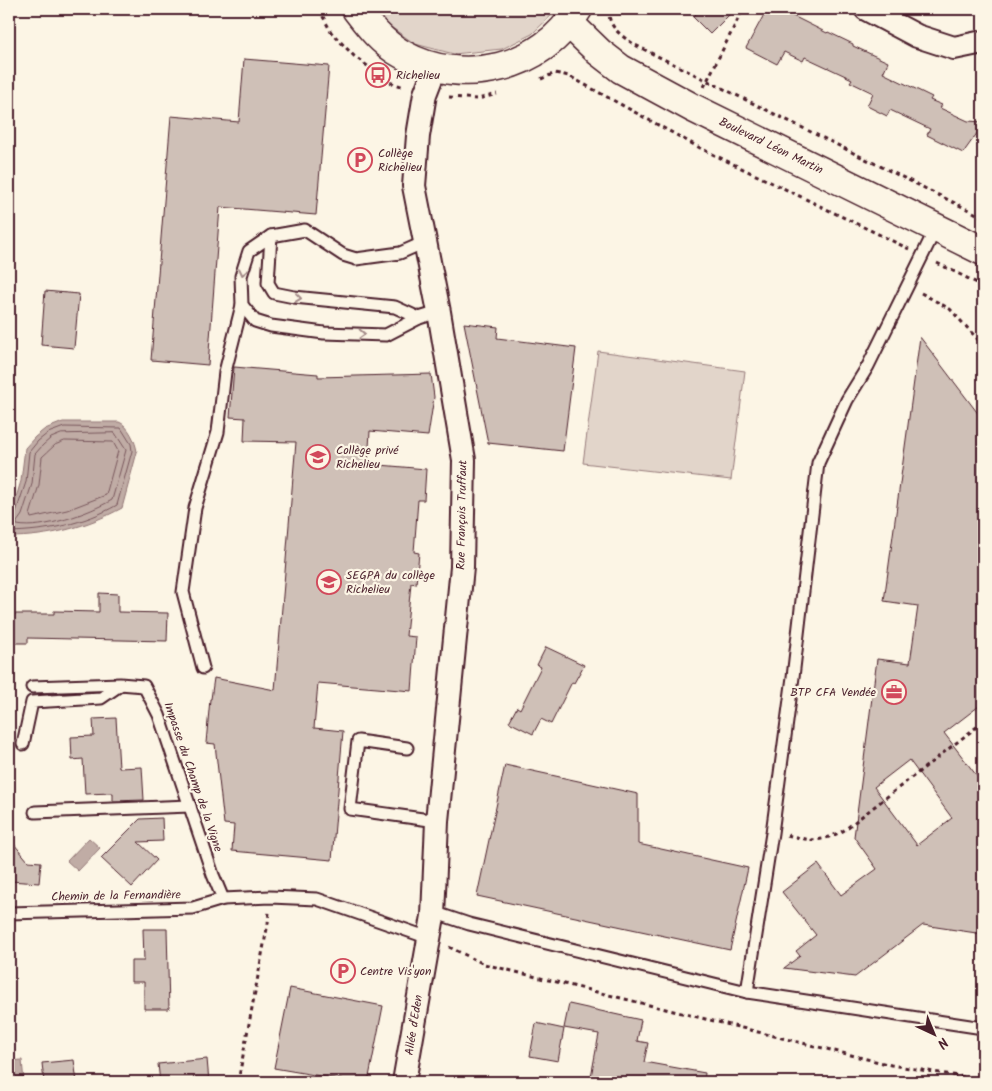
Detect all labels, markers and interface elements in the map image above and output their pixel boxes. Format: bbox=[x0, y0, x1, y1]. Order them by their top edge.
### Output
bus stop icon: Richelieu bbox=[365, 62, 391, 88]
place label: Richelieu bbox=[396, 66, 440, 85]
street label: Boulevard Léon Martin bbox=[716, 112, 826, 180]
place label: Collège Richelieu bbox=[378, 144, 422, 177]
parking icon: Collège Richelieu bbox=[347, 147, 373, 173]
one-way arrow bbox=[238, 268, 249, 276]
one-way arrow bbox=[295, 292, 303, 303]
one-way arrow bbox=[358, 329, 366, 340]
place label: Collège privé Richelieu bbox=[336, 441, 399, 474]
school or university icon: Collège privé Richelieu bbox=[305, 444, 331, 470]
street label: Rue François Truffaut bbox=[452, 459, 472, 570]
place label: SEGPA du collège Richelieu bbox=[346, 566, 436, 599]
school or university icon: SEGPA du collège Richelieu bbox=[316, 569, 342, 595]
office icon: BTP CFA Vendée bbox=[881, 679, 907, 705]
place label: BTP CFA Vendée bbox=[790, 683, 877, 702]
street label: Impasse du Champ de la Vigne bbox=[158, 700, 228, 855]
street label: Chemin de la Fernandière bbox=[51, 885, 182, 907]
parking icon: Centre Vis'yon bbox=[330, 958, 356, 984]
place label: Centre Vis'yon bbox=[360, 962, 431, 981]
street label: Allée d'Eden bbox=[400, 993, 428, 1057]
north arrow bbox=[910, 1008, 960, 1058]
text: N bbox=[931, 1032, 953, 1054]

